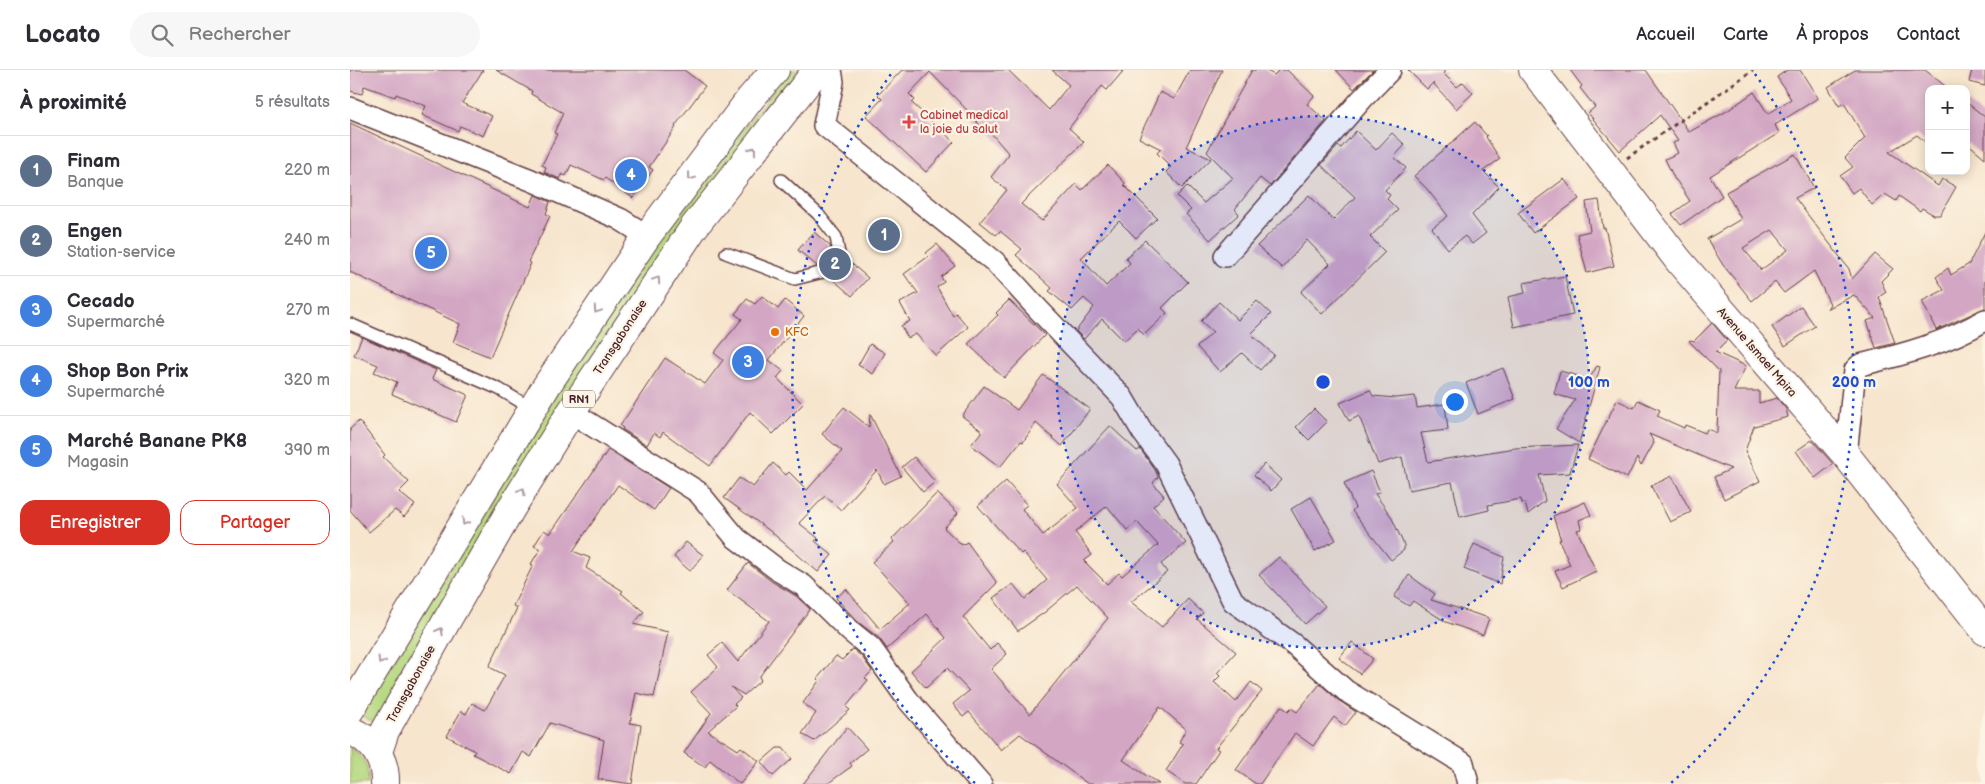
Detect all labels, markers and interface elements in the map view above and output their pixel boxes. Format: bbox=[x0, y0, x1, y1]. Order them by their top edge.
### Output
search box bbox=[130, 12, 480, 57]
text: Locato bbox=[25, 20, 100, 49]
icon: search bbox=[148, 21, 176, 49]
text: Rechercher bbox=[188, 23, 290, 46]
text: Accueil bbox=[1636, 24, 1695, 45]
text: Carte bbox=[1723, 24, 1768, 45]
text: À propos bbox=[1796, 24, 1869, 45]
text: Contact bbox=[1897, 24, 1960, 45]
map controls bbox=[1925, 85, 1970, 175]
button: + bbox=[1925, 85, 1970, 130]
text: À proximité bbox=[20, 90, 127, 115]
text: 5 résultats bbox=[255, 93, 330, 112]
place label: Cabinet medical la joie du salut bbox=[920, 108, 1008, 137]
marker: Cabinet medical la joie du salut bbox=[902, 115, 916, 129]
button: − bbox=[1925, 130, 1970, 175]
one-way arrow bbox=[748, 147, 756, 156]
text: Finam bbox=[67, 150, 120, 173]
pin: 4 bbox=[615, 156, 647, 194]
text: 1 bbox=[33, 161, 39, 180]
text: 220 m bbox=[284, 161, 330, 180]
one-way arrow bbox=[688, 171, 697, 181]
text: Banque bbox=[67, 173, 124, 192]
pin: 1 bbox=[868, 216, 900, 254]
text: Engen bbox=[67, 220, 122, 243]
text: 2 bbox=[31, 231, 41, 250]
text: 240 m bbox=[284, 231, 330, 250]
pin: 5 bbox=[415, 234, 447, 272]
text: Station-service bbox=[67, 243, 175, 262]
pin: 2 bbox=[819, 245, 851, 283]
one-way arrow bbox=[651, 277, 660, 286]
text: Cecado bbox=[67, 290, 135, 313]
street label: Transgabonaise bbox=[590, 297, 650, 378]
text: 3 bbox=[31, 301, 41, 320]
text: 270 m bbox=[286, 301, 330, 320]
one-way arrow bbox=[594, 304, 603, 314]
street label: Avenue Ismael Mpira bbox=[1714, 304, 1800, 400]
text: Supermarché bbox=[67, 313, 165, 332]
place label: KFC bbox=[785, 325, 809, 340]
marker: KFC bbox=[769, 326, 781, 338]
pin: 3 bbox=[732, 343, 764, 381]
text: Shop Bon Prix bbox=[67, 360, 188, 383]
text: 4 bbox=[31, 371, 41, 390]
text: 320 m bbox=[284, 371, 330, 390]
centre of rings bbox=[1314, 373, 1332, 391]
text: 100 m bbox=[1568, 373, 1610, 392]
text: 200 m bbox=[1832, 373, 1876, 392]
text: Supermarché bbox=[67, 383, 165, 402]
your location bbox=[1442, 389, 1468, 415]
road number: RN1 bbox=[563, 390, 595, 408]
text: Marché Banane PK8 bbox=[67, 430, 247, 453]
text: 5 bbox=[31, 441, 41, 460]
text: 390 m bbox=[284, 441, 330, 460]
text: Magasin bbox=[67, 453, 129, 472]
one-way arrow bbox=[515, 487, 525, 496]
button: Enregistrer bbox=[20, 500, 170, 545]
button: Partager bbox=[180, 500, 330, 545]
one-way arrow bbox=[461, 517, 471, 526]
one-way arrow bbox=[434, 628, 444, 637]
street label: Transgabonaise bbox=[384, 643, 439, 726]
one-way arrow bbox=[377, 656, 387, 665]

